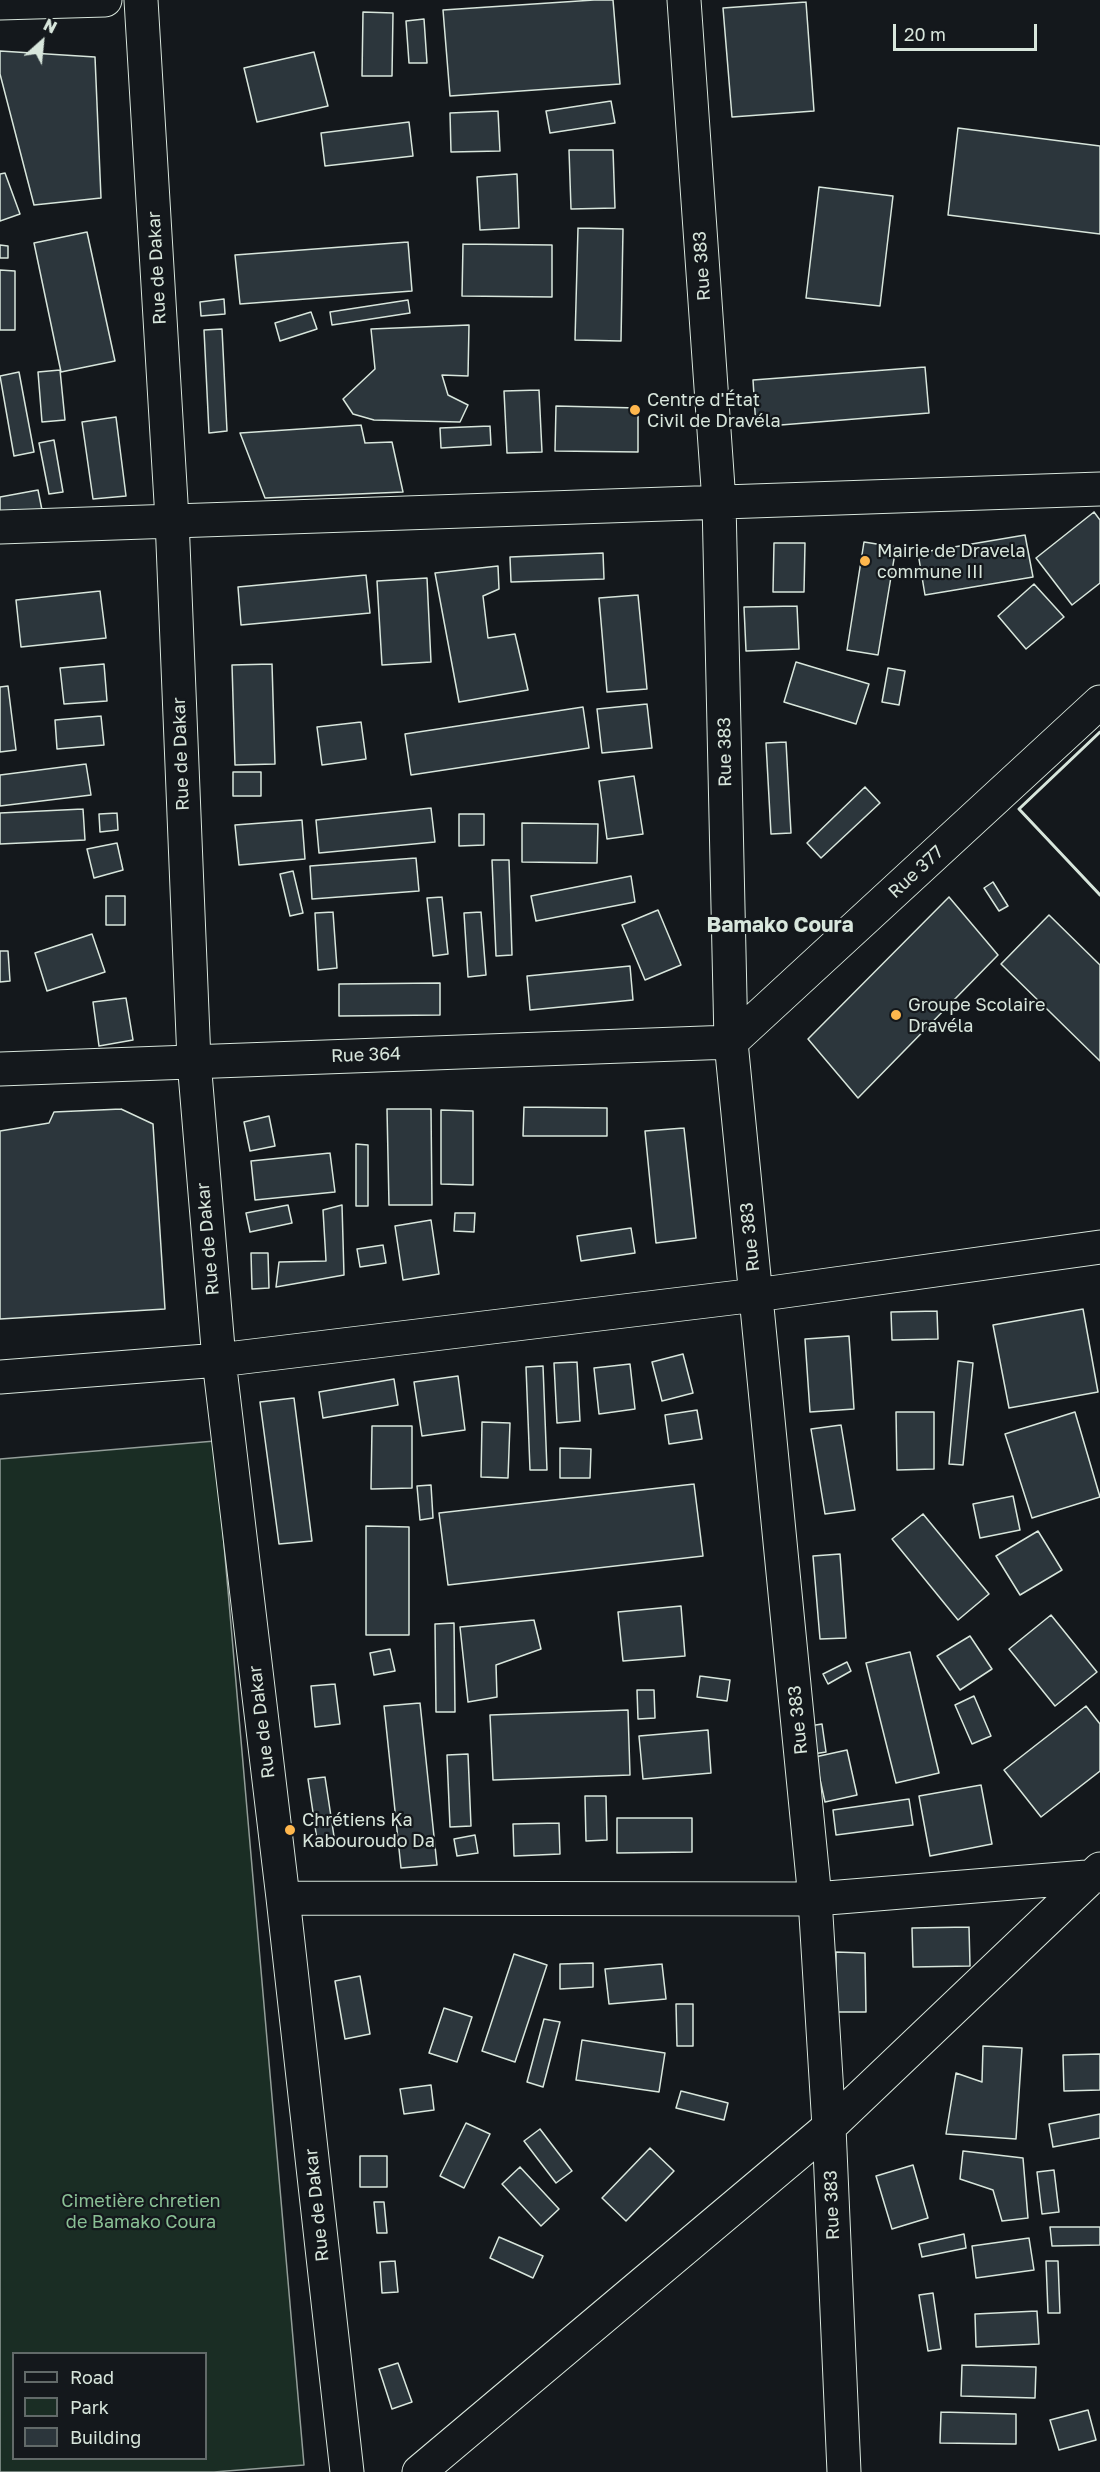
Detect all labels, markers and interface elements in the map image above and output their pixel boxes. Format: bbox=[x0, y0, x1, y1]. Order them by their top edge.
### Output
north arrow bbox=[12, 12, 72, 72]
scale bar bbox=[896, 12, 1040, 50]
text: N bbox=[40, 14, 60, 38]
text: 20 m bbox=[904, 23, 946, 45]
street label: Rue de Dakar bbox=[143, 211, 171, 325]
street label: Rue 383 bbox=[689, 230, 715, 302]
place label: Centre d'État Civil de Dravéla bbox=[647, 389, 781, 432]
marker: Centre d'État Civil de Dravéla bbox=[628, 403, 642, 417]
place label: Mairie de Dravela commune III bbox=[877, 540, 1026, 582]
marker: Mairie de Dravela commune III bbox=[858, 554, 872, 568]
street label: Rue de Dakar bbox=[168, 697, 194, 811]
street label: Rue 383 bbox=[714, 717, 736, 787]
street label: Rue 377 bbox=[884, 841, 948, 903]
district label: Bamako Coura bbox=[706, 912, 854, 938]
place label: Groupe Scolaire Dravéla bbox=[908, 994, 1045, 1036]
marker: Groupe Scolaire Dravéla bbox=[889, 1008, 903, 1022]
street label: Rue 364 bbox=[331, 1043, 401, 1067]
street label: Rue de Dakar bbox=[192, 1181, 224, 1297]
street label: Rue 383 bbox=[736, 1201, 764, 1273]
street label: Rue de Dakar bbox=[244, 1664, 280, 1780]
street label: Rue 383 bbox=[784, 1684, 812, 1756]
place label: Chrétiens Ka Kabouroudo Da bbox=[302, 1809, 435, 1852]
marker: Chrétiens Ka Kabouroudo Da bbox=[283, 1823, 297, 1837]
street label: Rue de Dakar bbox=[300, 2147, 334, 2263]
street label: Rue 383 bbox=[820, 2170, 844, 2240]
park label: Cimetière chretien de Bamako Coura bbox=[61, 2190, 221, 2232]
legend bbox=[12, 2352, 207, 2460]
text: Road bbox=[70, 2366, 114, 2388]
text: Park bbox=[70, 2396, 109, 2418]
text: Building bbox=[70, 2426, 141, 2448]

